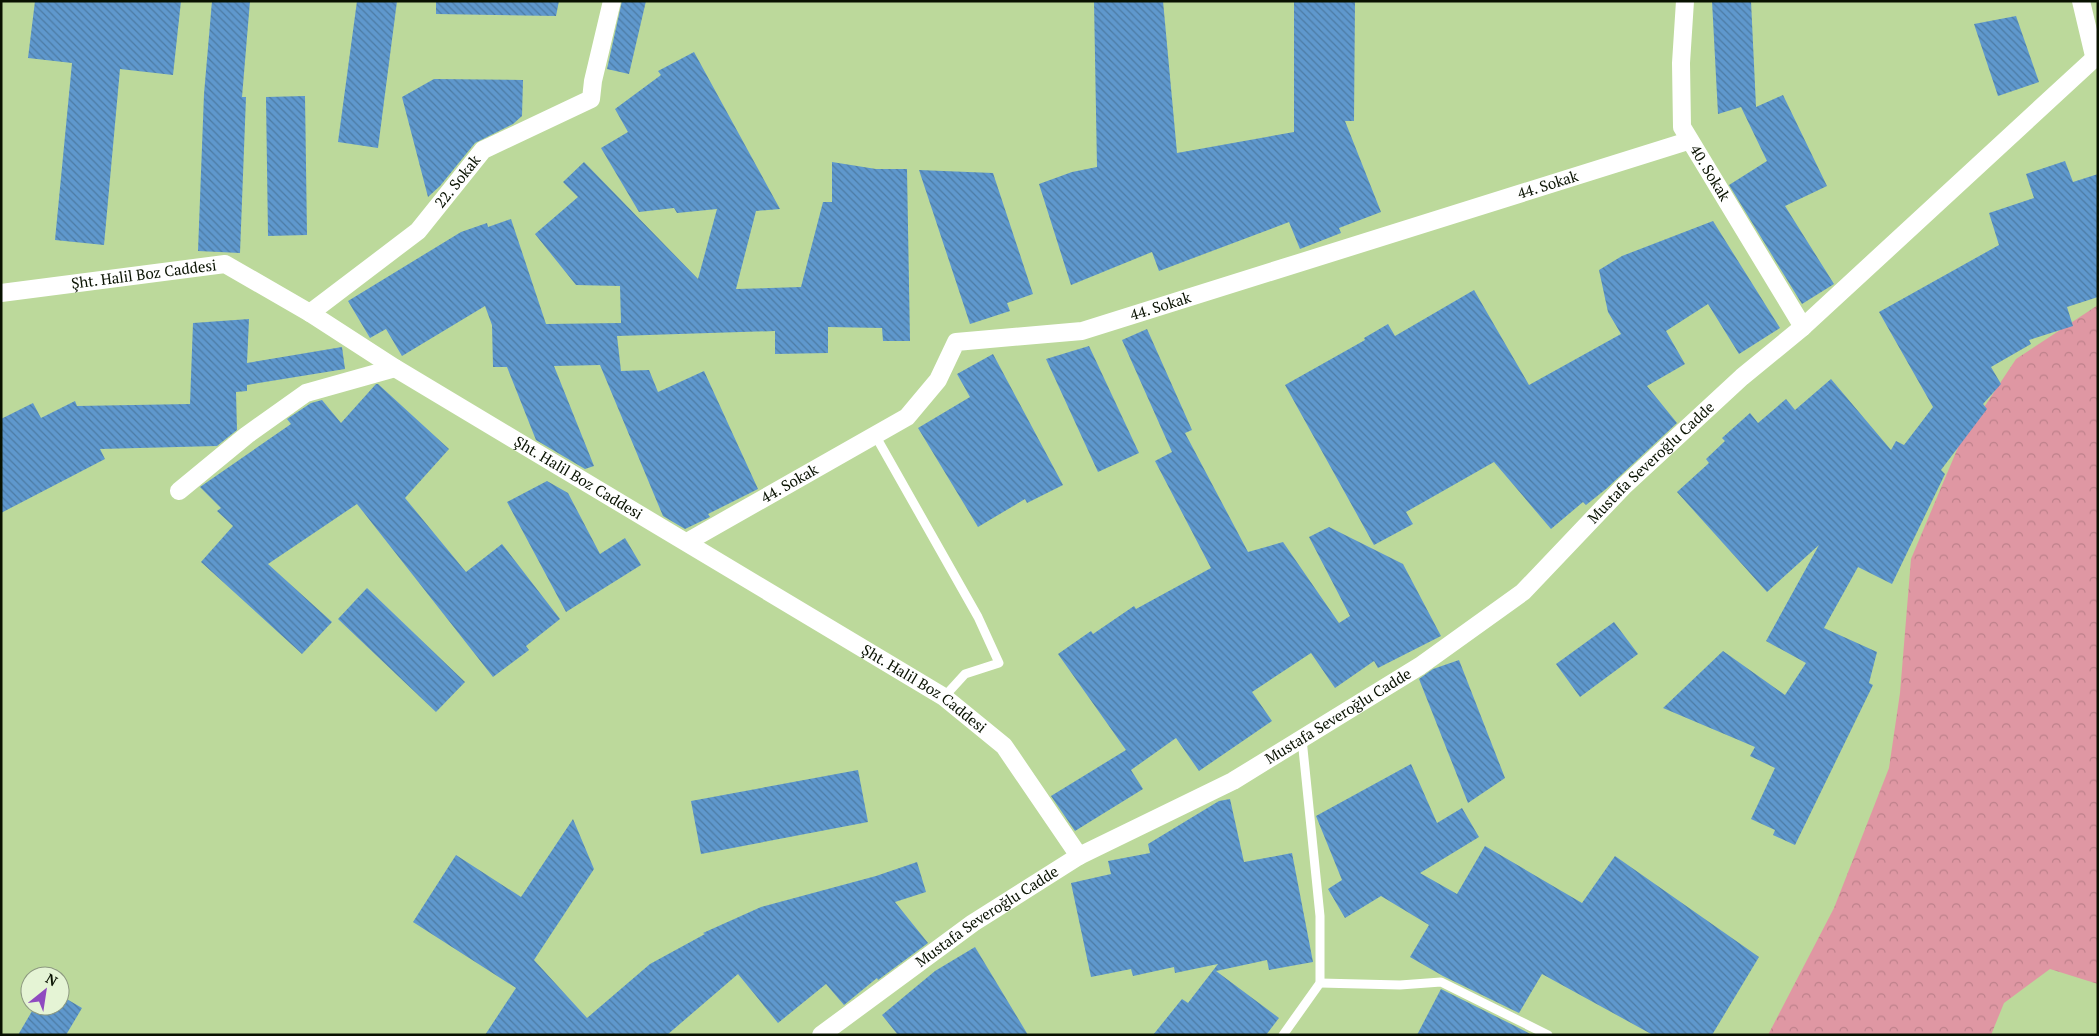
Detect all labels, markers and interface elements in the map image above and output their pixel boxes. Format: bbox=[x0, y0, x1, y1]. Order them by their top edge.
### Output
street label: 40. Sokak bbox=[1686, 141, 1736, 205]
street label: 22. Sokak bbox=[429, 150, 484, 212]
street label: 44. Sokak bbox=[1515, 165, 1581, 203]
street label: Şht. Halil Boz Caddesi bbox=[70, 254, 217, 293]
street label: 44. Sokak bbox=[1127, 286, 1193, 324]
street label: Mustafa Severoğlu Cadde bbox=[1583, 397, 1718, 527]
street label: Şht. Halil Boz Caddesi bbox=[511, 431, 647, 523]
street label: 44. Sokak bbox=[757, 459, 822, 507]
street label: Şht. Halil Boz Caddesi bbox=[858, 639, 991, 737]
street label: Mustafa Severoğlu Cadde bbox=[1261, 663, 1415, 768]
street label: Mustafa Severoğlu Cadde bbox=[911, 861, 1062, 971]
north arrow bbox=[20, 966, 70, 1016]
text: N bbox=[42, 968, 61, 990]

